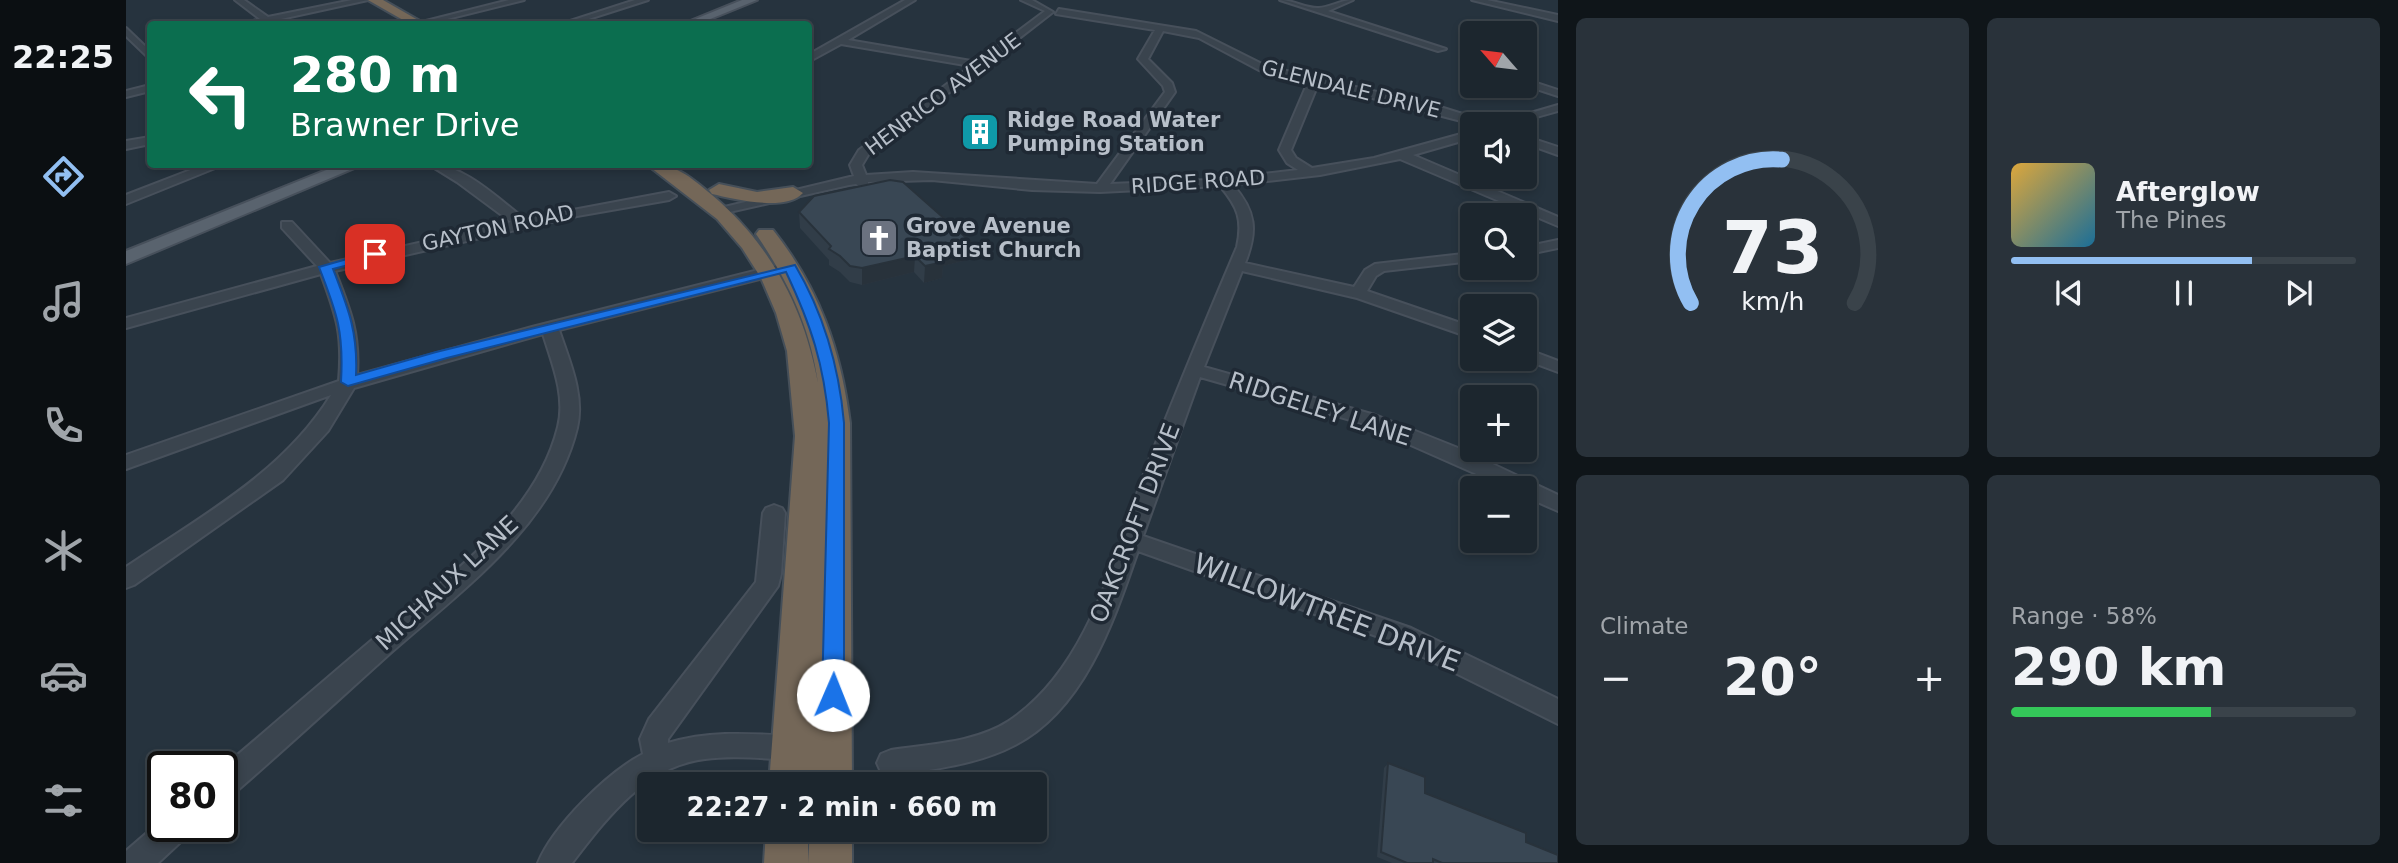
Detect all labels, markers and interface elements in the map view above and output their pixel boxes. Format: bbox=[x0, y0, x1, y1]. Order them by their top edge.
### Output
north arrow bbox=[1460, 21, 1536, 98]
map controls bbox=[1460, 21, 1537, 553]
street label: HENRICO AVENUE bbox=[861, 28, 1025, 160]
text: 22:25 bbox=[12, 38, 114, 76]
text: 280 m bbox=[290, 47, 460, 104]
icon: left bbox=[175, 49, 266, 140]
street label: GLENDALE DRIVE bbox=[1259, 55, 1443, 123]
text: Brawner Drive bbox=[290, 106, 520, 144]
place label: Ridge Road Water Pumping Station bbox=[1007, 108, 1221, 156]
building icon: Ridge Road Water Pumping Station bbox=[959, 111, 1001, 153]
button: sound bbox=[1460, 112, 1537, 189]
icon: directions bbox=[39, 152, 88, 201]
street label: RIDGE ROAD bbox=[1130, 165, 1266, 199]
text: Afterglow bbox=[2116, 177, 2260, 207]
street label: GAYTON ROAD bbox=[420, 200, 576, 256]
button: search bbox=[1460, 203, 1537, 280]
text: 73 bbox=[1722, 206, 1823, 291]
text: The Pines bbox=[2116, 207, 2227, 233]
place label: Grove Avenue Baptist Church bbox=[906, 214, 1081, 262]
church icon: Grove Avenue Baptist Church bbox=[858, 217, 900, 259]
pin bbox=[345, 224, 405, 284]
icon: arrive bbox=[356, 235, 394, 273]
icon: previous bbox=[2050, 274, 2088, 312]
icon: pause bbox=[2165, 274, 2203, 312]
icon: next bbox=[2280, 274, 2318, 312]
icon: music bbox=[39, 277, 88, 326]
text: km/h bbox=[1741, 287, 1804, 316]
button: layers bbox=[1460, 294, 1537, 371]
street label: RIDGELEY LANE bbox=[1225, 366, 1415, 452]
button: + bbox=[1460, 385, 1537, 462]
icon: phone bbox=[39, 401, 88, 450]
street label: OAKCROFT DRIVE bbox=[1084, 419, 1186, 627]
button: − bbox=[1460, 476, 1537, 553]
street label: MICHAUX LANE bbox=[370, 510, 524, 656]
icon: climate bbox=[39, 526, 88, 575]
street label: WILLOWTREE DRIVE bbox=[1189, 546, 1465, 679]
text: Range · 58% bbox=[2011, 603, 2157, 629]
text: Climate bbox=[1600, 613, 1689, 639]
text: 290 km bbox=[2011, 637, 2226, 697]
text: 20° bbox=[1723, 647, 1822, 707]
icon: car bbox=[39, 651, 88, 700]
text: − bbox=[1600, 656, 1632, 700]
text: + bbox=[1913, 656, 1945, 700]
position arrow bbox=[796, 658, 870, 732]
speed limit sign: 80 bbox=[147, 751, 238, 842]
icon: filters bbox=[39, 776, 88, 825]
text: 22:27 · 2 min · 660 m bbox=[687, 792, 997, 822]

